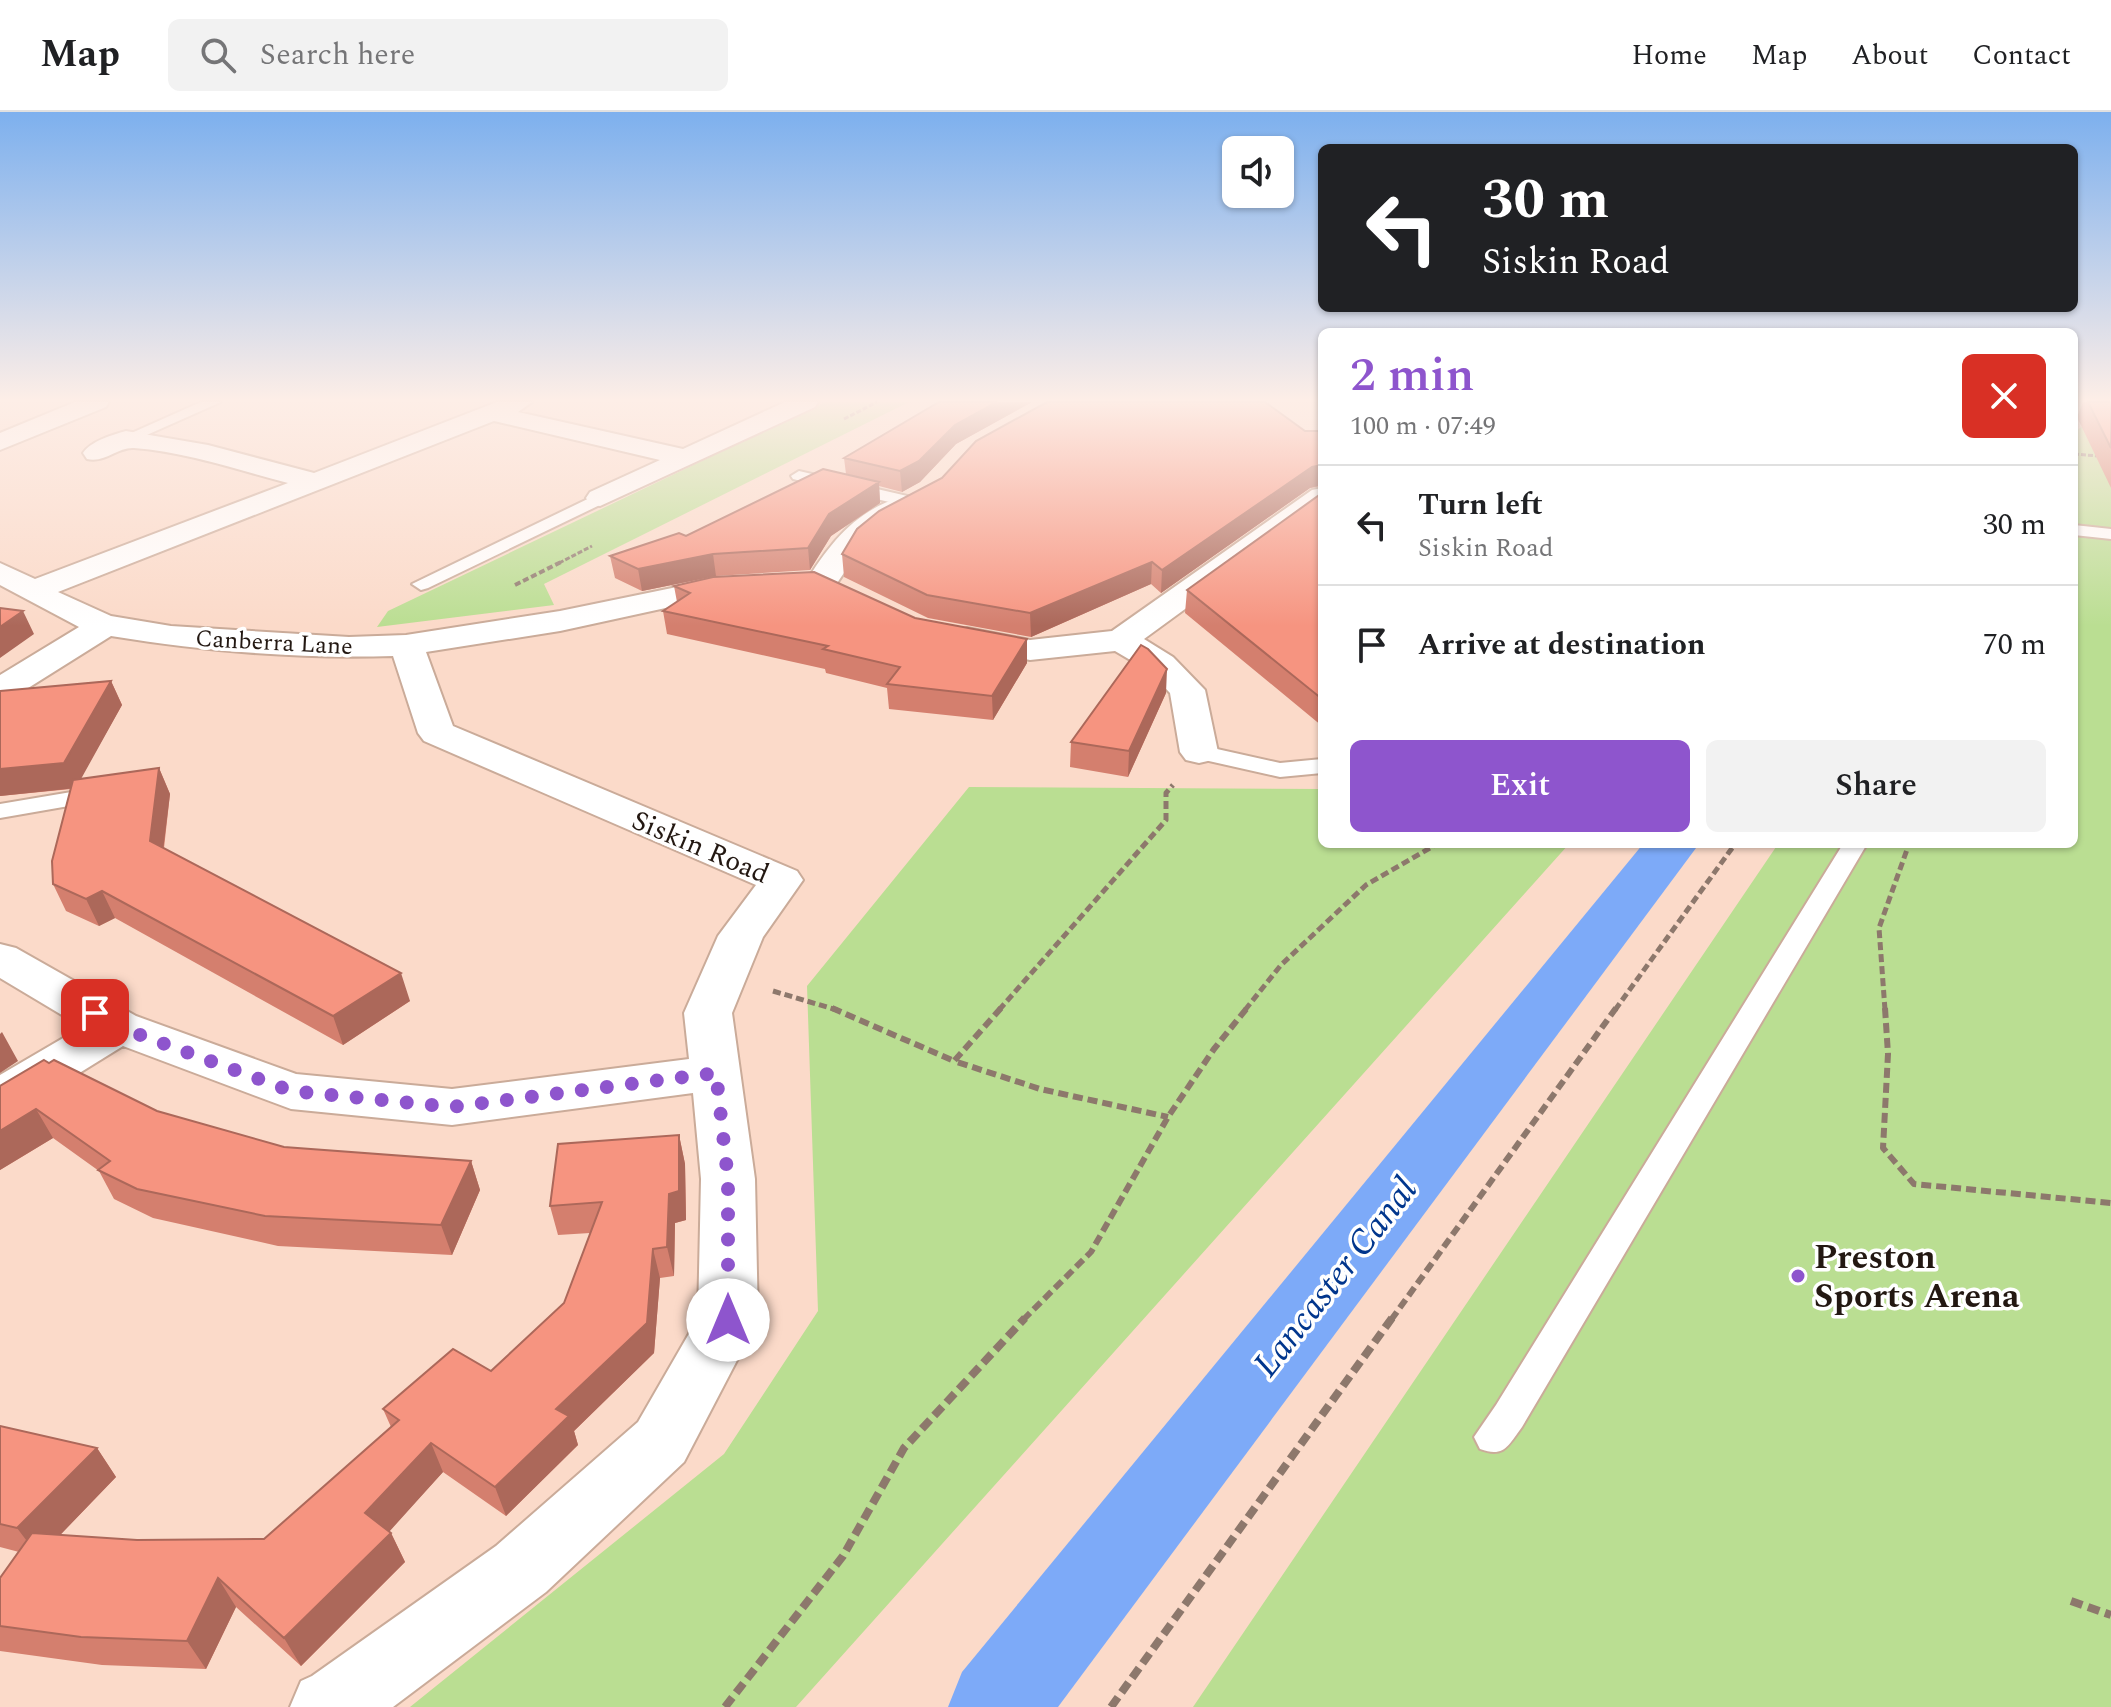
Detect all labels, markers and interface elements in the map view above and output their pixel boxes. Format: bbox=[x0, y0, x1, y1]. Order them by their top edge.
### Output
search box bbox=[168, 19, 728, 91]
text: Map bbox=[40, 26, 120, 84]
text: Search here bbox=[260, 32, 415, 78]
icon: search bbox=[196, 33, 240, 77]
text: Home bbox=[1631, 34, 1707, 77]
text: Map bbox=[1751, 34, 1807, 77]
text: About bbox=[1851, 34, 1928, 77]
text: Contact bbox=[1972, 34, 2071, 77]
map controls bbox=[1222, 136, 1294, 208]
button: sound bbox=[1222, 136, 1294, 208]
text: 30 m bbox=[1482, 158, 1609, 243]
icon: left bbox=[1350, 176, 1454, 280]
text: Siskin Road bbox=[1482, 235, 1670, 290]
text: 2 min bbox=[1350, 339, 1475, 412]
button: close bbox=[1962, 354, 2046, 438]
text: 100 m · 07:49 bbox=[1350, 406, 1496, 446]
text: Turn left bbox=[1418, 482, 1543, 528]
text: 30 m bbox=[1983, 502, 2046, 548]
icon: left bbox=[1350, 503, 1394, 547]
text: Siskin Road bbox=[1418, 528, 1554, 568]
street label: Canberra Lane bbox=[194, 621, 354, 665]
text: Arrive at destination bbox=[1418, 622, 1705, 668]
text: 70 m bbox=[1983, 622, 2046, 668]
icon: arrive bbox=[1350, 623, 1394, 667]
button: Exit bbox=[1350, 740, 1690, 832]
button: Share bbox=[1706, 740, 2046, 832]
street label: Siskin Road bbox=[625, 799, 776, 896]
pin bbox=[61, 979, 129, 1047]
icon: arrive bbox=[73, 991, 117, 1035]
water label: Lancaster Canal bbox=[1240, 1166, 1432, 1389]
place label: Preston Sports Arena bbox=[1814, 1232, 2020, 1323]
marker: Preston Sports Arena bbox=[1789, 1267, 1807, 1285]
position arrow bbox=[686, 1278, 770, 1362]

